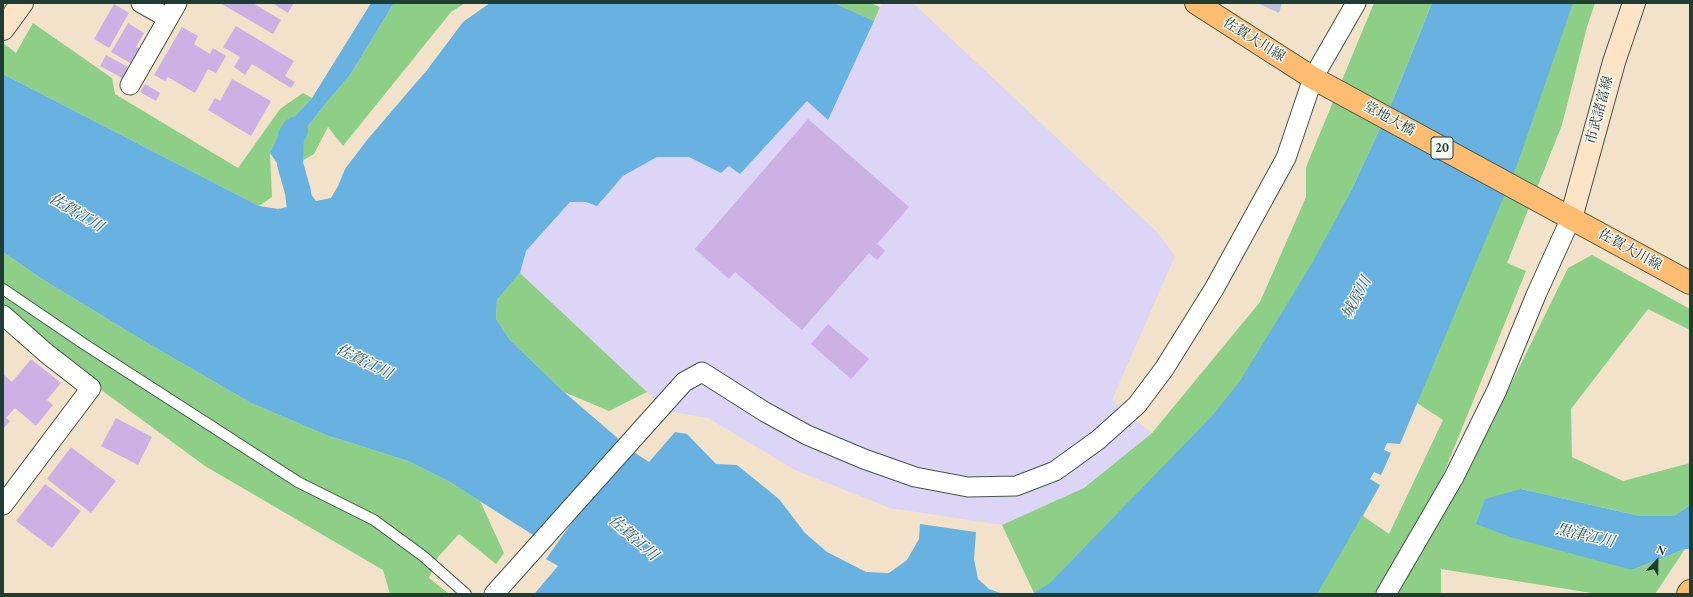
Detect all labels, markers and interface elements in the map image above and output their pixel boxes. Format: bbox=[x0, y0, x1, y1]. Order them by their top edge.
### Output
street label: 佐賀大川線 bbox=[1220, 14, 1288, 66]
street label: 市武諸富線 bbox=[1583, 74, 1617, 146]
street label: 堂地大橋 bbox=[1360, 98, 1418, 140]
road number: 20 bbox=[1431, 137, 1453, 159]
water label: 佐賀江川 bbox=[46, 190, 106, 236]
street label: 佐賀大川線 bbox=[1595, 226, 1665, 274]
water label: 城原川 bbox=[1338, 274, 1376, 322]
water label: 佐賀江川 bbox=[333, 341, 395, 383]
water label: 佐賀江川 bbox=[604, 512, 662, 564]
water label: 黒津江川 bbox=[1554, 520, 1616, 552]
north arrow bbox=[1637, 541, 1677, 581]
text: N bbox=[1655, 542, 1668, 558]

